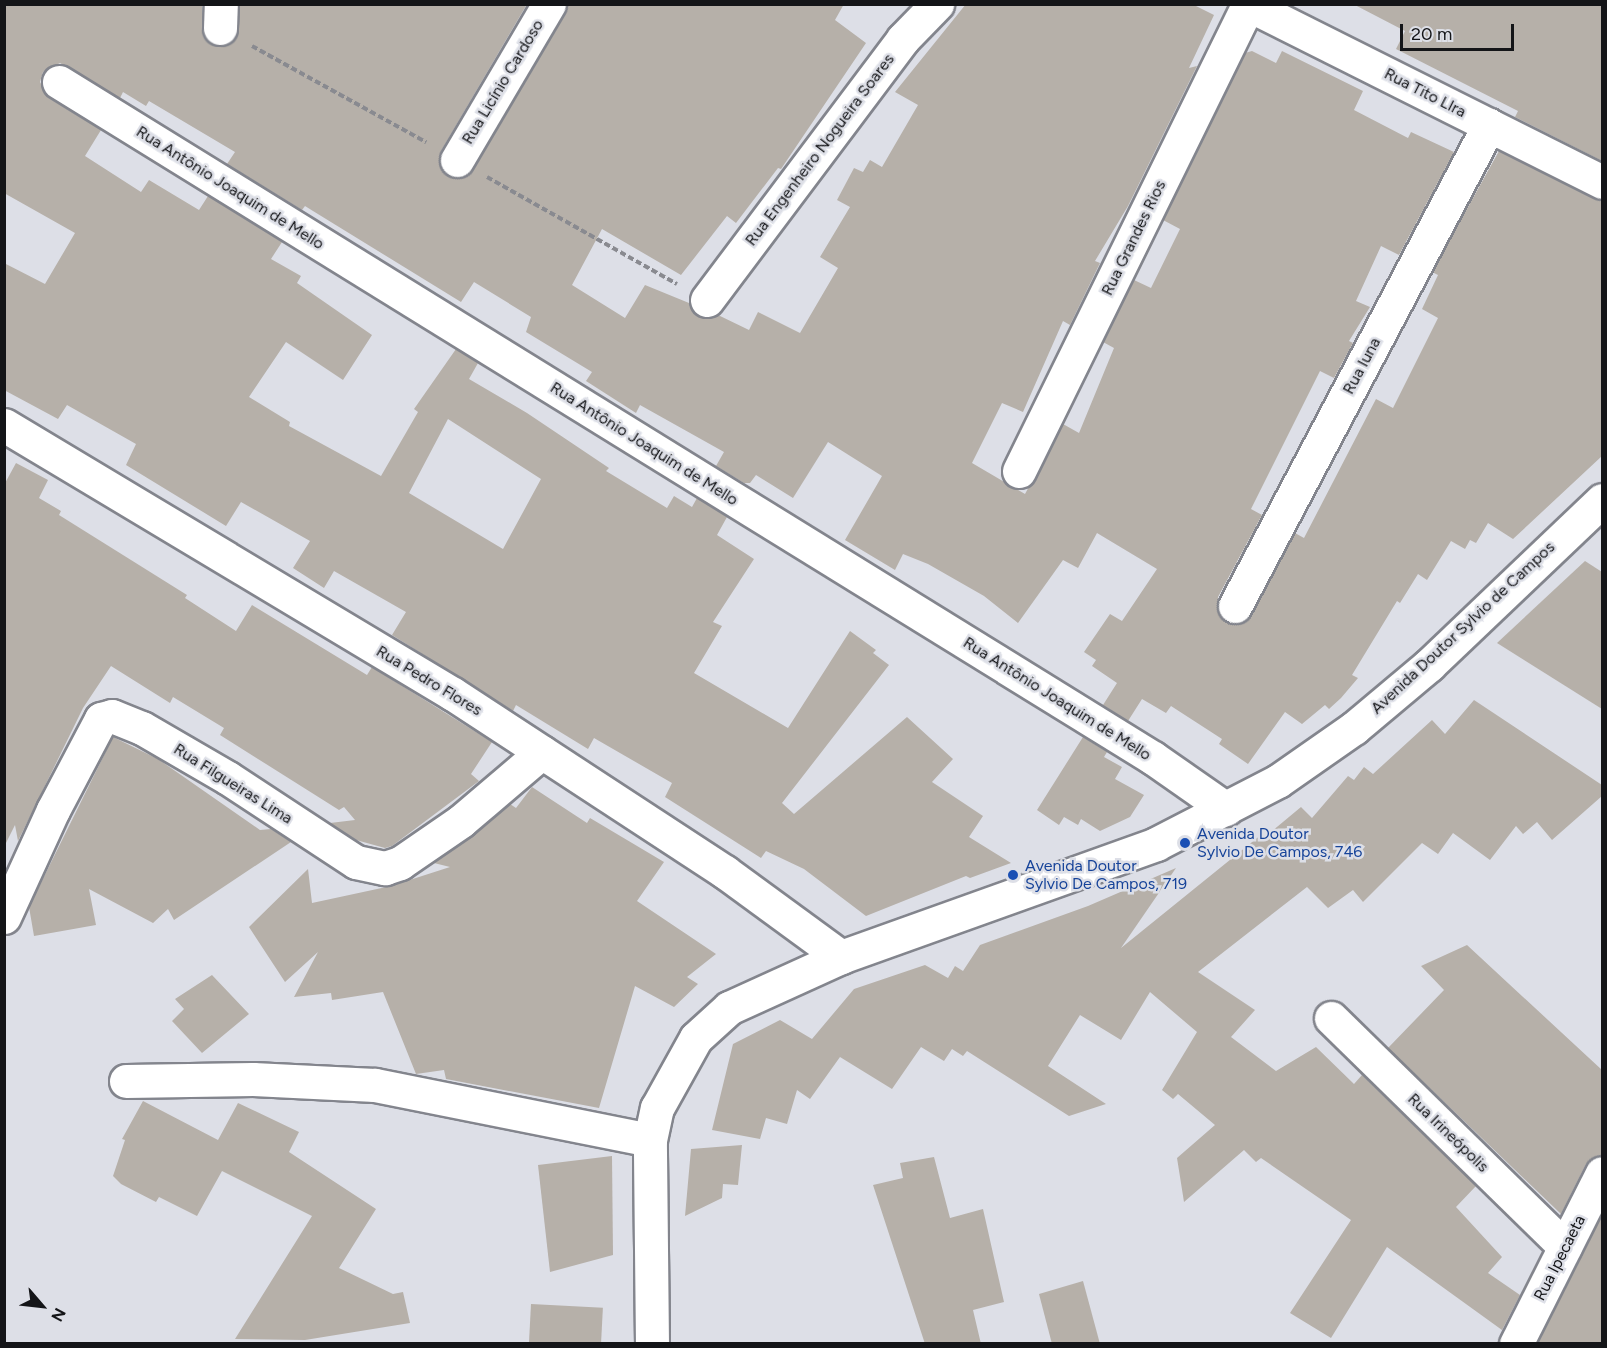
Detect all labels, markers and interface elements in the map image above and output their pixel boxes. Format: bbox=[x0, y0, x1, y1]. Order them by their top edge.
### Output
scale bar bbox=[1403, 12, 1517, 50]
street label: Rua Licínio Cardoso bbox=[458, 16, 548, 148]
text: 20 m bbox=[1411, 23, 1452, 45]
street label: Rua Engenheiro Nogueira Soares bbox=[742, 50, 898, 250]
street label: Rua Tito LIra bbox=[1381, 64, 1469, 122]
street label: Rua Antônio Joaquim de Mello bbox=[133, 122, 327, 254]
street label: Rua Grandes Rios bbox=[1098, 177, 1170, 299]
street label: Rua Iuna bbox=[1339, 334, 1385, 398]
street label: Rua Antônio Joaquim de Mello bbox=[547, 378, 741, 510]
street label: Avenida Doutor Sylvio de Campos bbox=[1367, 538, 1559, 718]
street label: Rua Antônio Joaquim de Mello bbox=[960, 633, 1154, 765]
street label: Rua Pedro Flores bbox=[373, 642, 485, 720]
street label: Rua Filgueiras Lima bbox=[170, 740, 296, 828]
place label: Avenida Doutor Sylvio De Campos, 746 bbox=[1197, 824, 1362, 862]
marker: Avenida Doutor Sylvio De Campos, 746 bbox=[1178, 836, 1192, 850]
place label: Avenida Doutor Sylvio De Campos, 719 bbox=[1025, 856, 1187, 894]
marker: Avenida Doutor Sylvio De Campos, 719 bbox=[1006, 868, 1020, 882]
street label: Rua Irineópolis bbox=[1404, 1090, 1492, 1176]
street label: Rua Ipecaeta bbox=[1530, 1212, 1590, 1304]
north arrow bbox=[12, 1276, 72, 1336]
text: N bbox=[47, 1305, 70, 1325]

